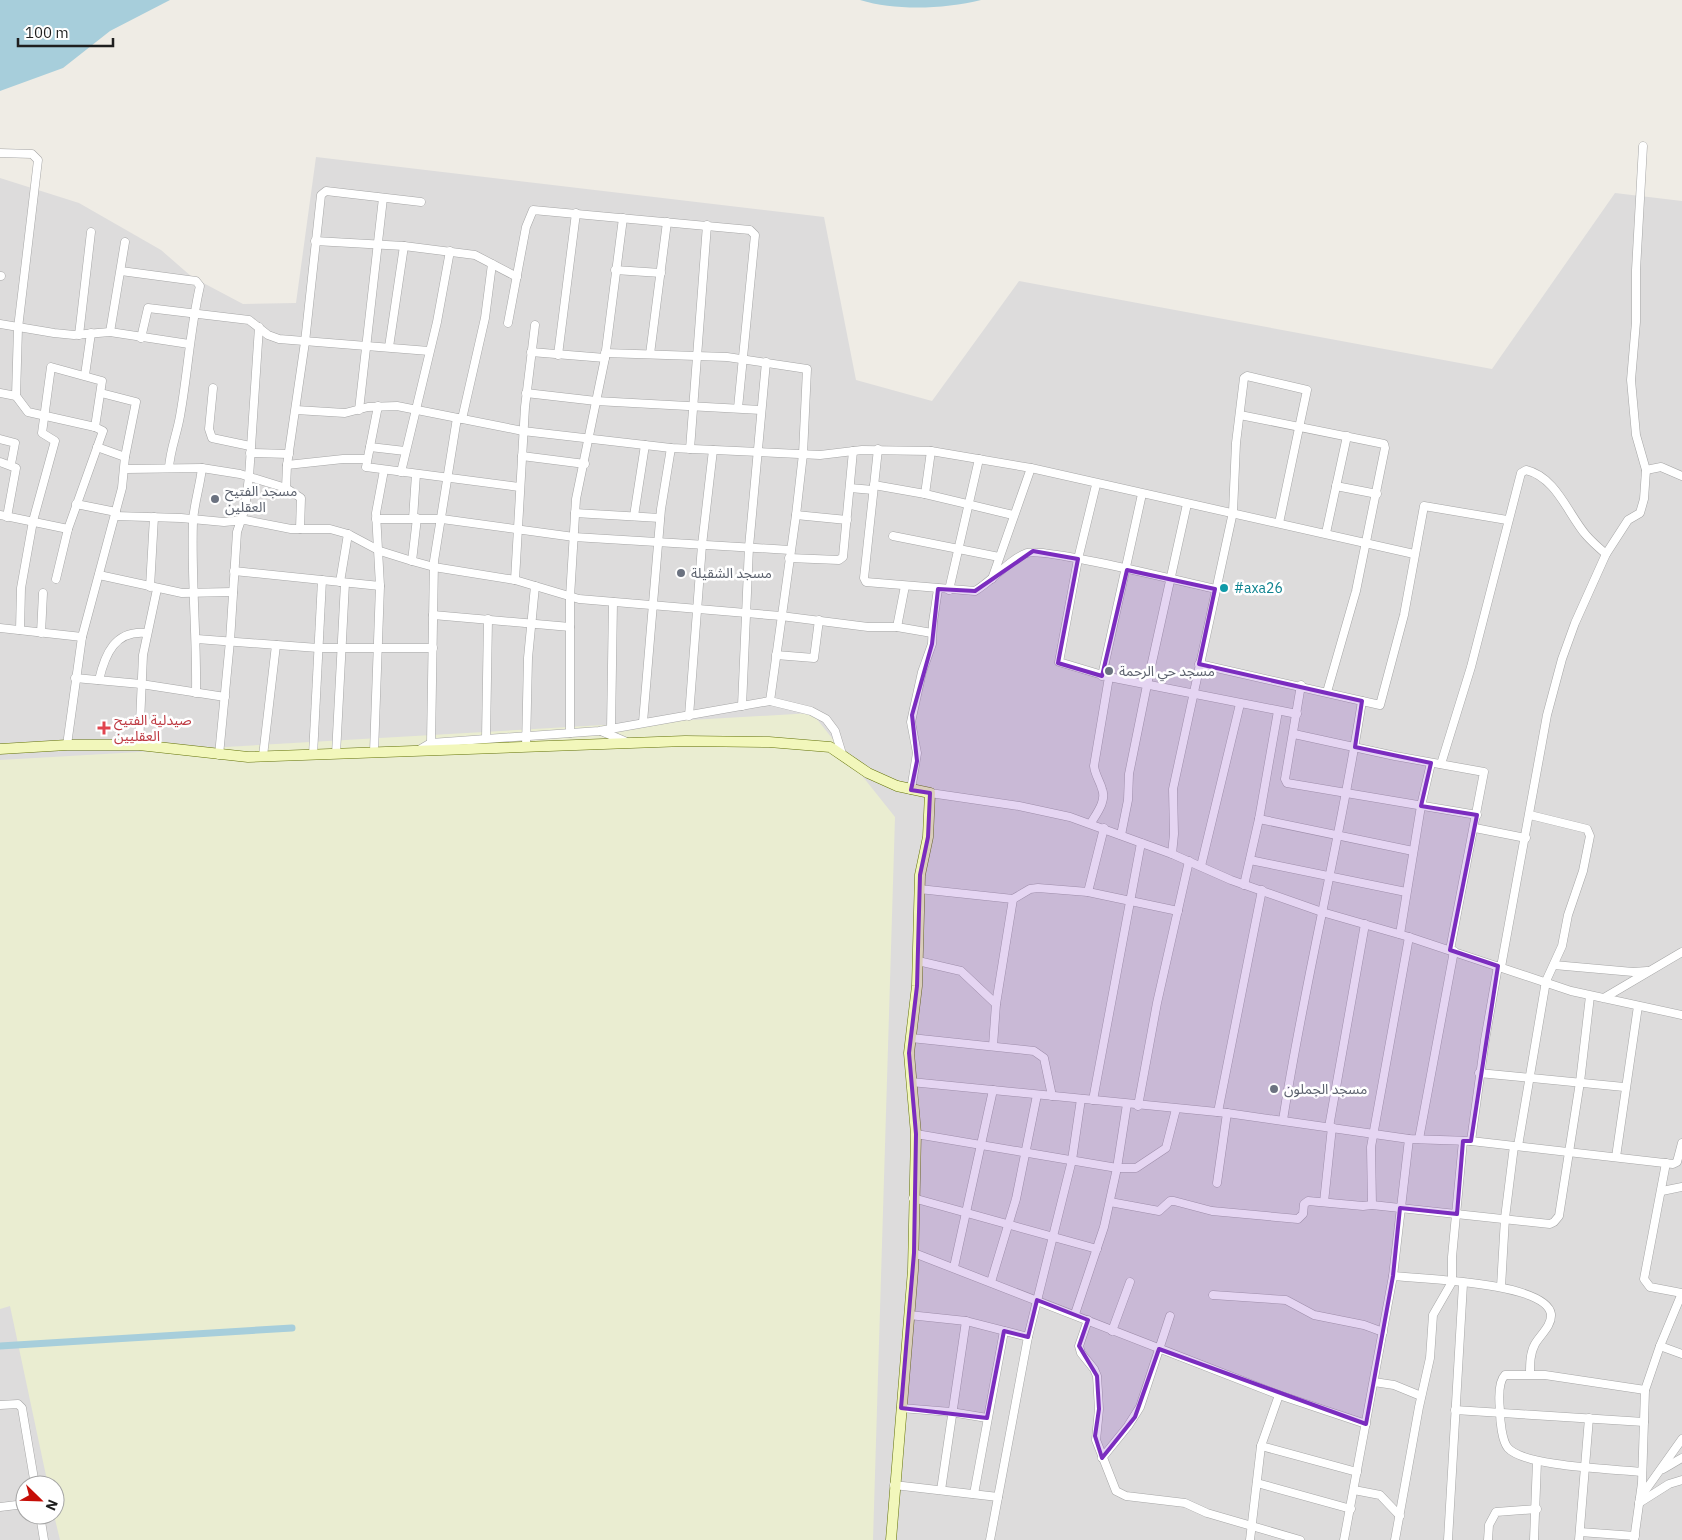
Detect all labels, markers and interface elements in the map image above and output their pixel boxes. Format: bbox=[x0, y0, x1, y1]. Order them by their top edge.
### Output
scale bar bbox=[18, 15, 112, 47]
text: 100 m bbox=[25, 23, 69, 42]
place label: مسجد الفتيح العقلين bbox=[225, 482, 297, 516]
marker: مسجد الفتيح العقلين bbox=[209, 493, 221, 505]
place label: مسجد الشقيلة bbox=[691, 564, 772, 582]
marker: مسجد الشقيلة bbox=[675, 567, 687, 579]
place label: #axa26 bbox=[1234, 579, 1283, 597]
marker: #axa26 bbox=[1218, 582, 1230, 594]
place label: مسجد حي الرحمة bbox=[1119, 662, 1215, 682]
marker: مسجد حي الرحمة bbox=[1103, 665, 1115, 677]
place label: صيدلية الفتيح العقليين bbox=[114, 711, 192, 745]
marker: صيدلية الفتيح العقليين bbox=[98, 722, 110, 734]
place label: مسجد الجملون bbox=[1284, 1080, 1367, 1098]
marker: مسجد الجملون bbox=[1268, 1083, 1280, 1095]
north arrow bbox=[15, 1475, 65, 1525]
text: N bbox=[42, 1497, 62, 1513]

